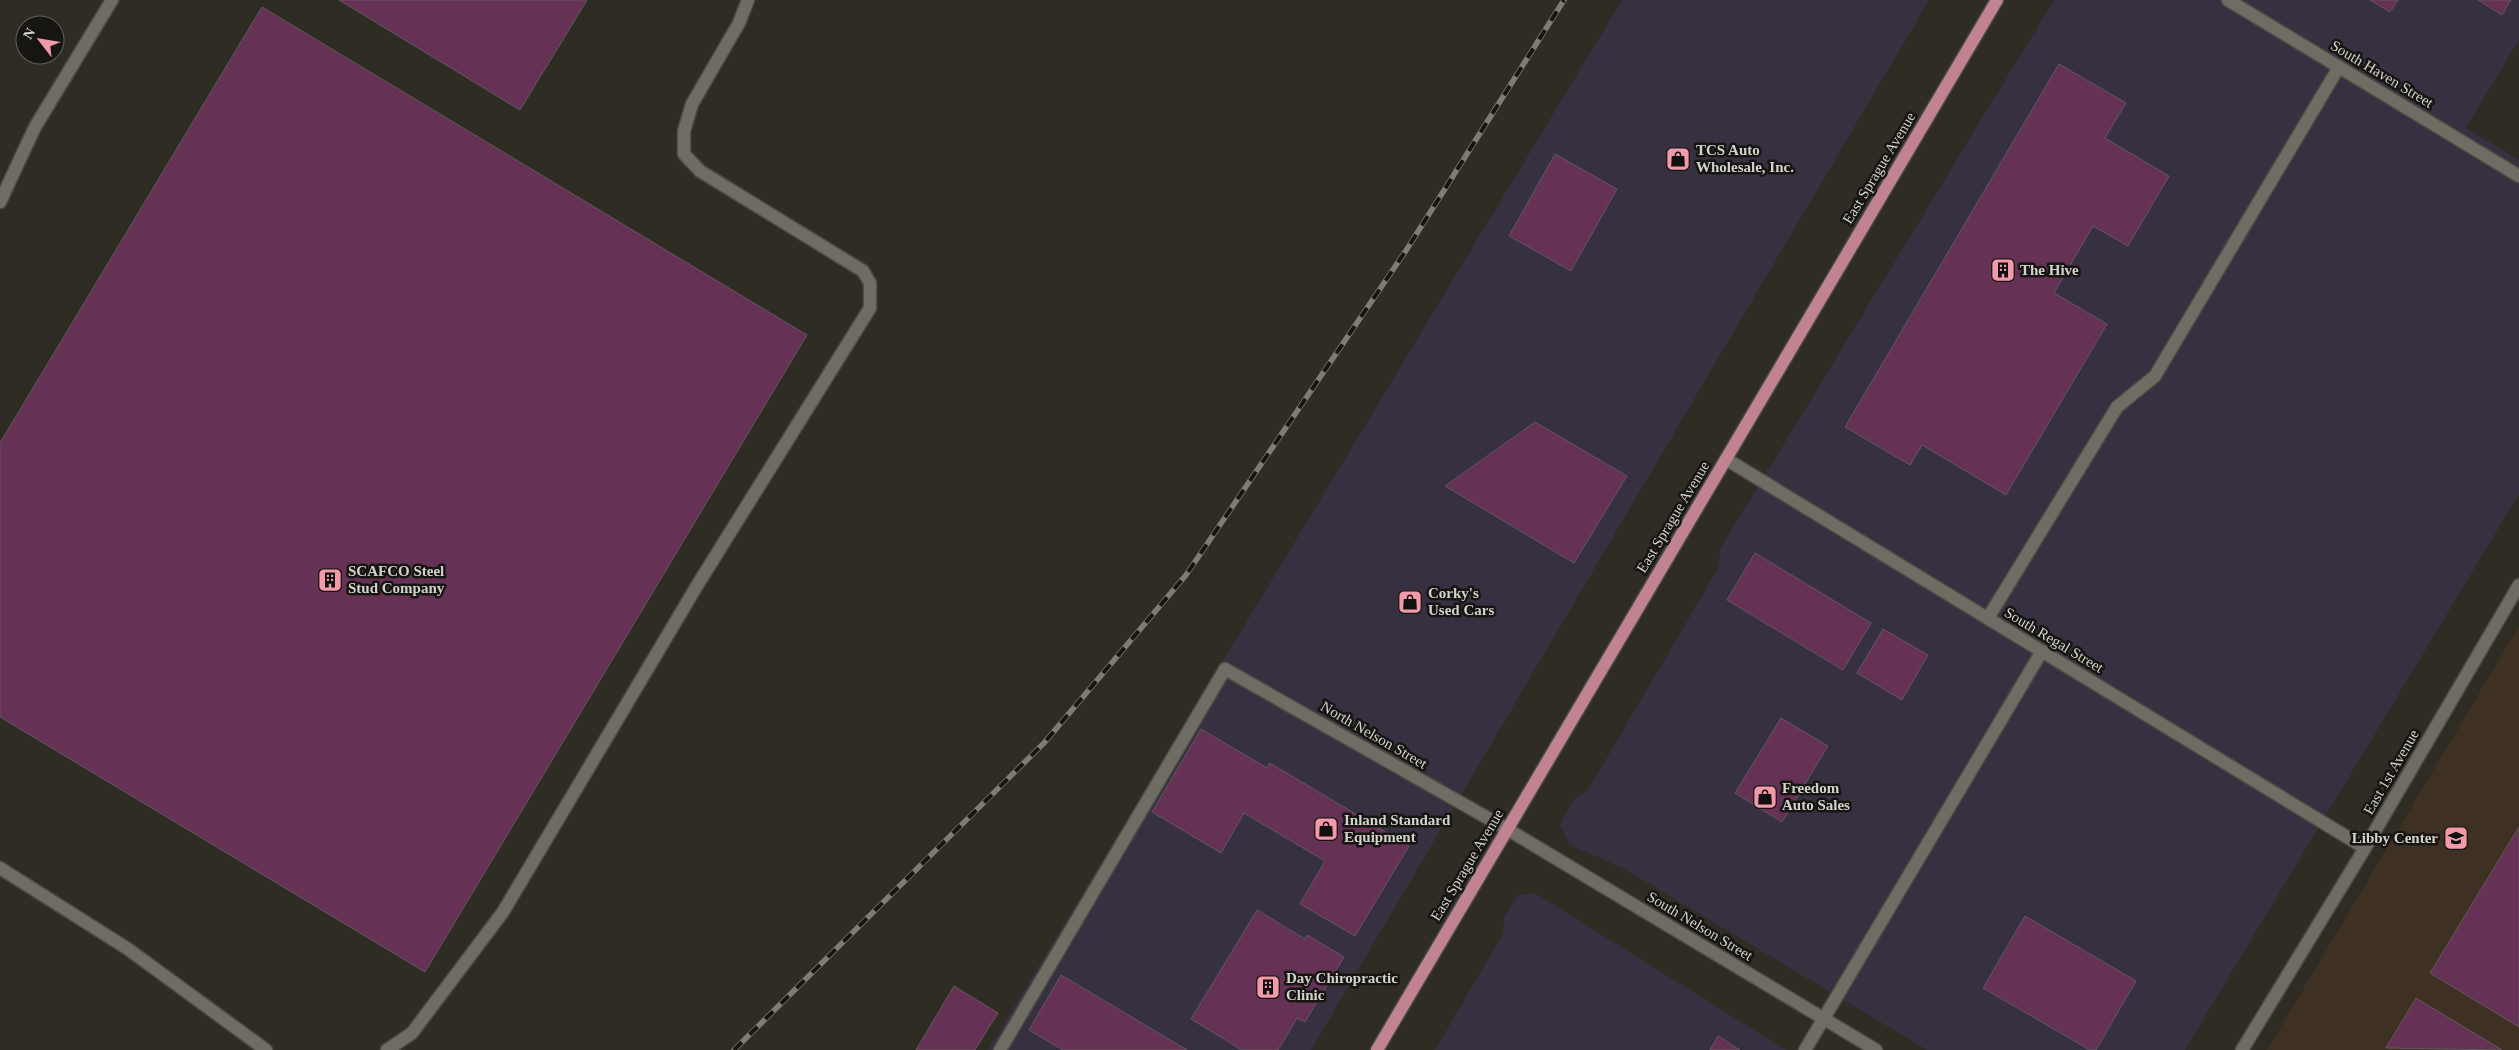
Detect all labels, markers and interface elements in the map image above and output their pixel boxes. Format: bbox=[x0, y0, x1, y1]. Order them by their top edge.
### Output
north arrow bbox=[15, 15, 65, 65]
text: N bbox=[20, 25, 38, 42]
street label: South Haven Street bbox=[2328, 37, 2437, 111]
street label: East Sprague Avenue bbox=[1839, 109, 1919, 227]
place label: TCS Auto Wholesale, Inc. bbox=[1696, 142, 1794, 175]
shop icon: TCS Auto Wholesale, Inc. bbox=[1665, 146, 1691, 172]
building icon: The Hive bbox=[1990, 257, 2016, 283]
place label: The Hive bbox=[2020, 262, 2079, 278]
street label: East Sprague Avenue bbox=[1633, 458, 1713, 576]
place label: SCAFCO Steel Stud Company bbox=[348, 563, 445, 596]
building icon: SCAFCO Steel Stud Company bbox=[317, 567, 343, 593]
place label: Corky's Used Cars bbox=[1428, 585, 1494, 618]
shop icon: Corky's Used Cars bbox=[1397, 589, 1423, 615]
street label: South Regal Street bbox=[2002, 604, 2107, 676]
street label: North Nelson Street bbox=[1318, 698, 1431, 772]
street label: East 1st Avenue bbox=[2360, 726, 2422, 817]
place label: Freedom Auto Sales bbox=[1782, 780, 1850, 813]
shop icon: Freedom Auto Sales bbox=[1752, 784, 1778, 810]
street label: East Sprague Avenue bbox=[1427, 806, 1507, 924]
place label: Inland Standard Equipment bbox=[1344, 812, 1451, 845]
shop icon: Inland Standard Equipment bbox=[1313, 816, 1339, 842]
school or university icon: Libby Center bbox=[2443, 825, 2469, 851]
place label: Libby Center bbox=[2352, 830, 2438, 846]
street label: South Nelson Street bbox=[1644, 888, 1756, 964]
place label: Day Chiropractic Clinic bbox=[1286, 970, 1398, 1003]
building icon: Day Chiropractic Clinic bbox=[1255, 974, 1281, 1000]

